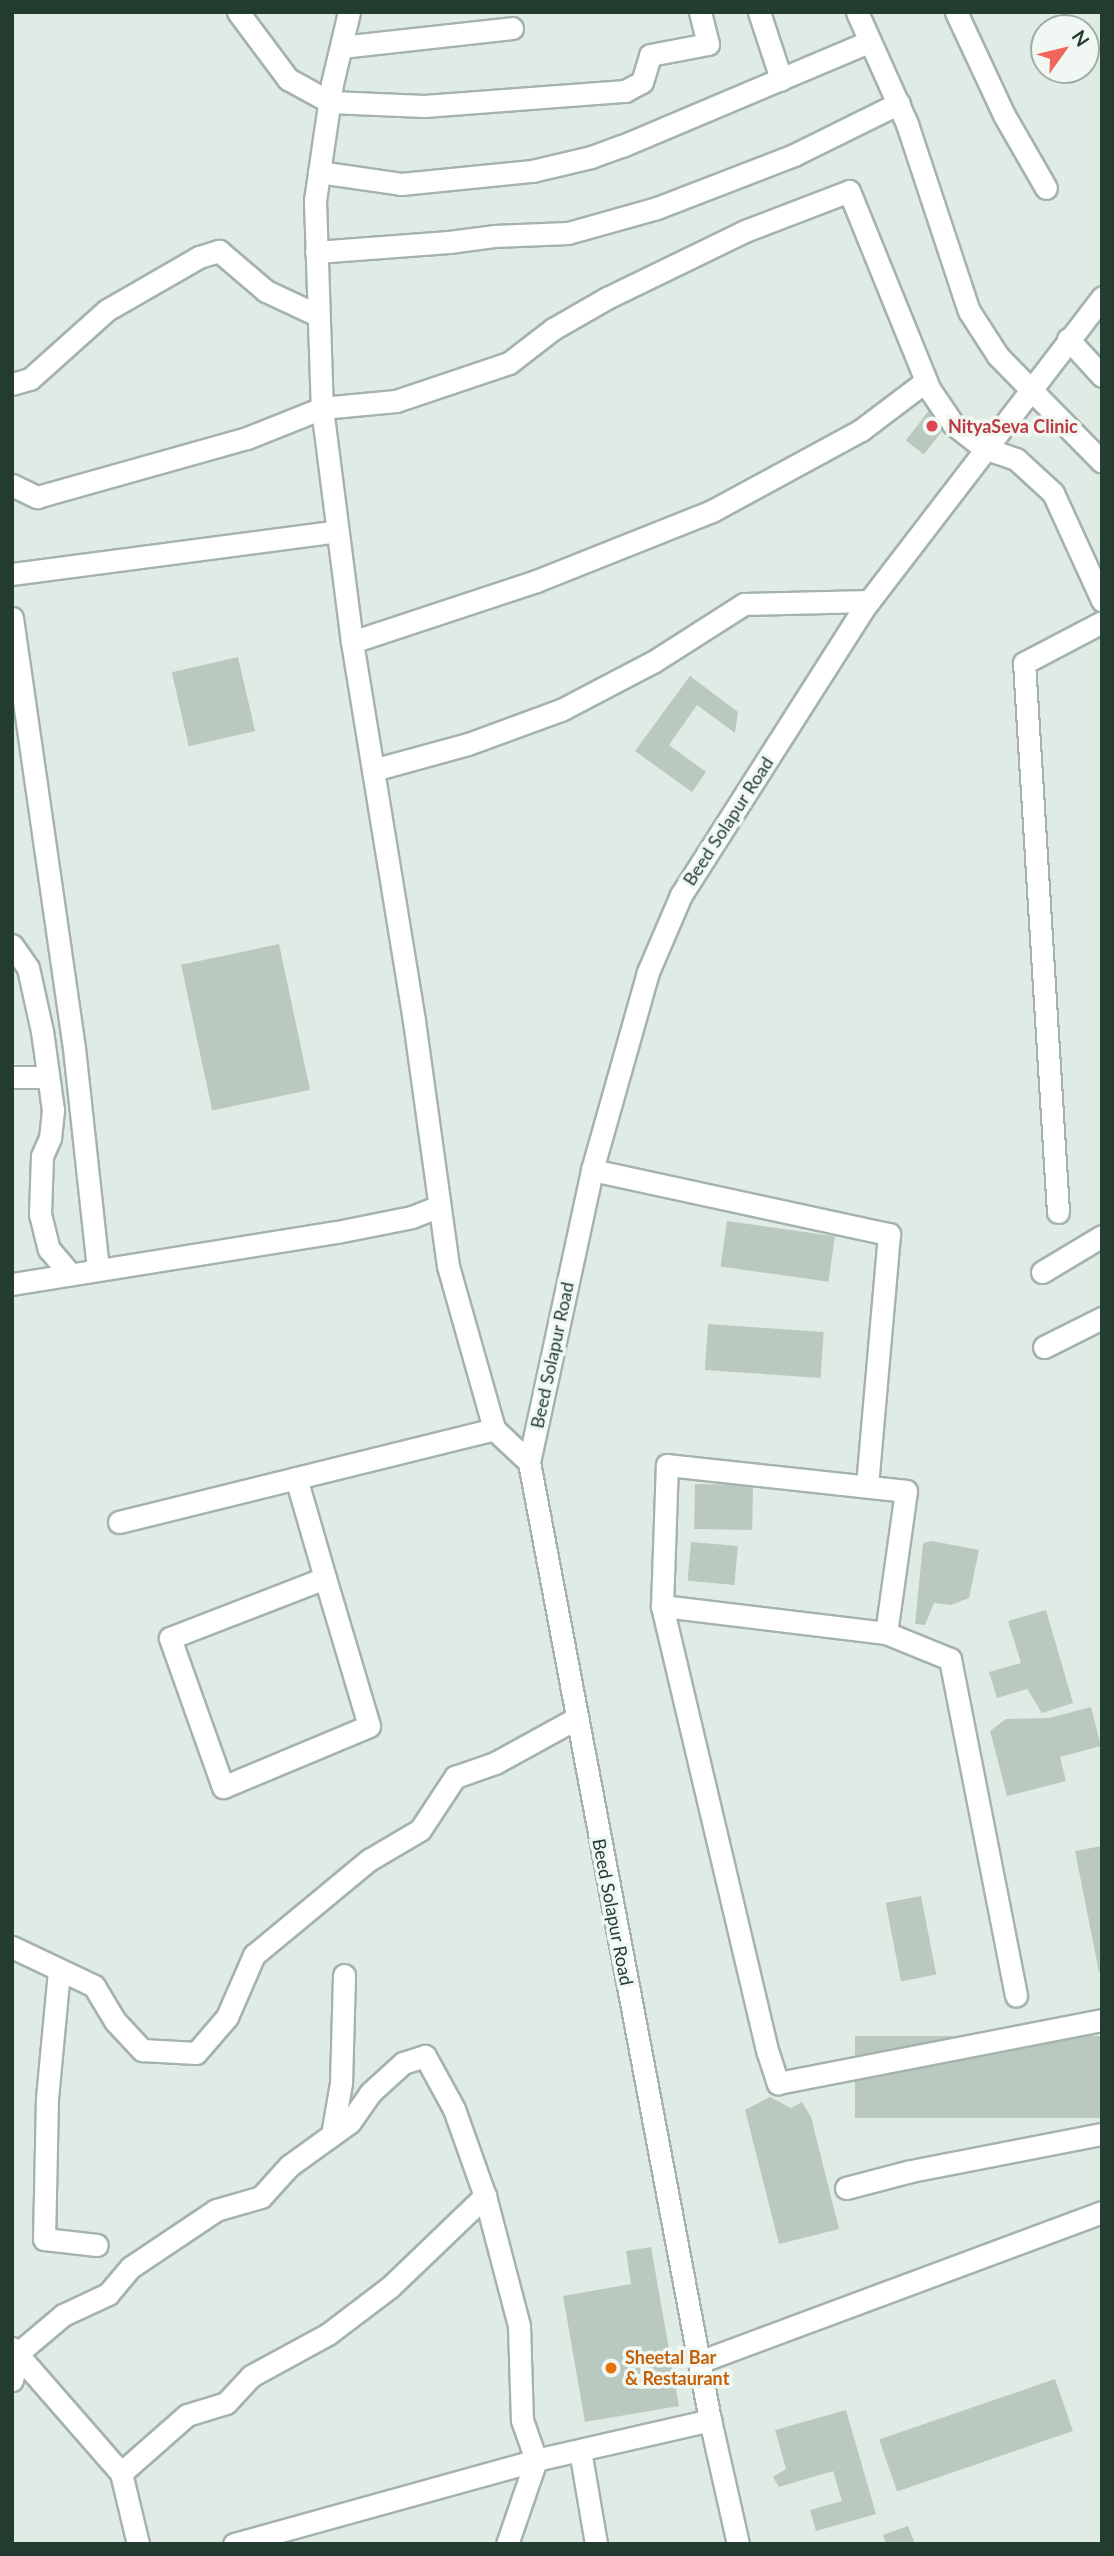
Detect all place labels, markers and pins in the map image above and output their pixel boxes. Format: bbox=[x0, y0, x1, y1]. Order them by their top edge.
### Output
place label: NityaSeva Clinic bbox=[948, 415, 1078, 437]
marker: NityaSeva Clinic bbox=[922, 416, 942, 436]
place label: Sheetal Bar & Restaurant bbox=[625, 2347, 729, 2390]
marker: Sheetal Bar & Restaurant bbox=[603, 2360, 619, 2376]

